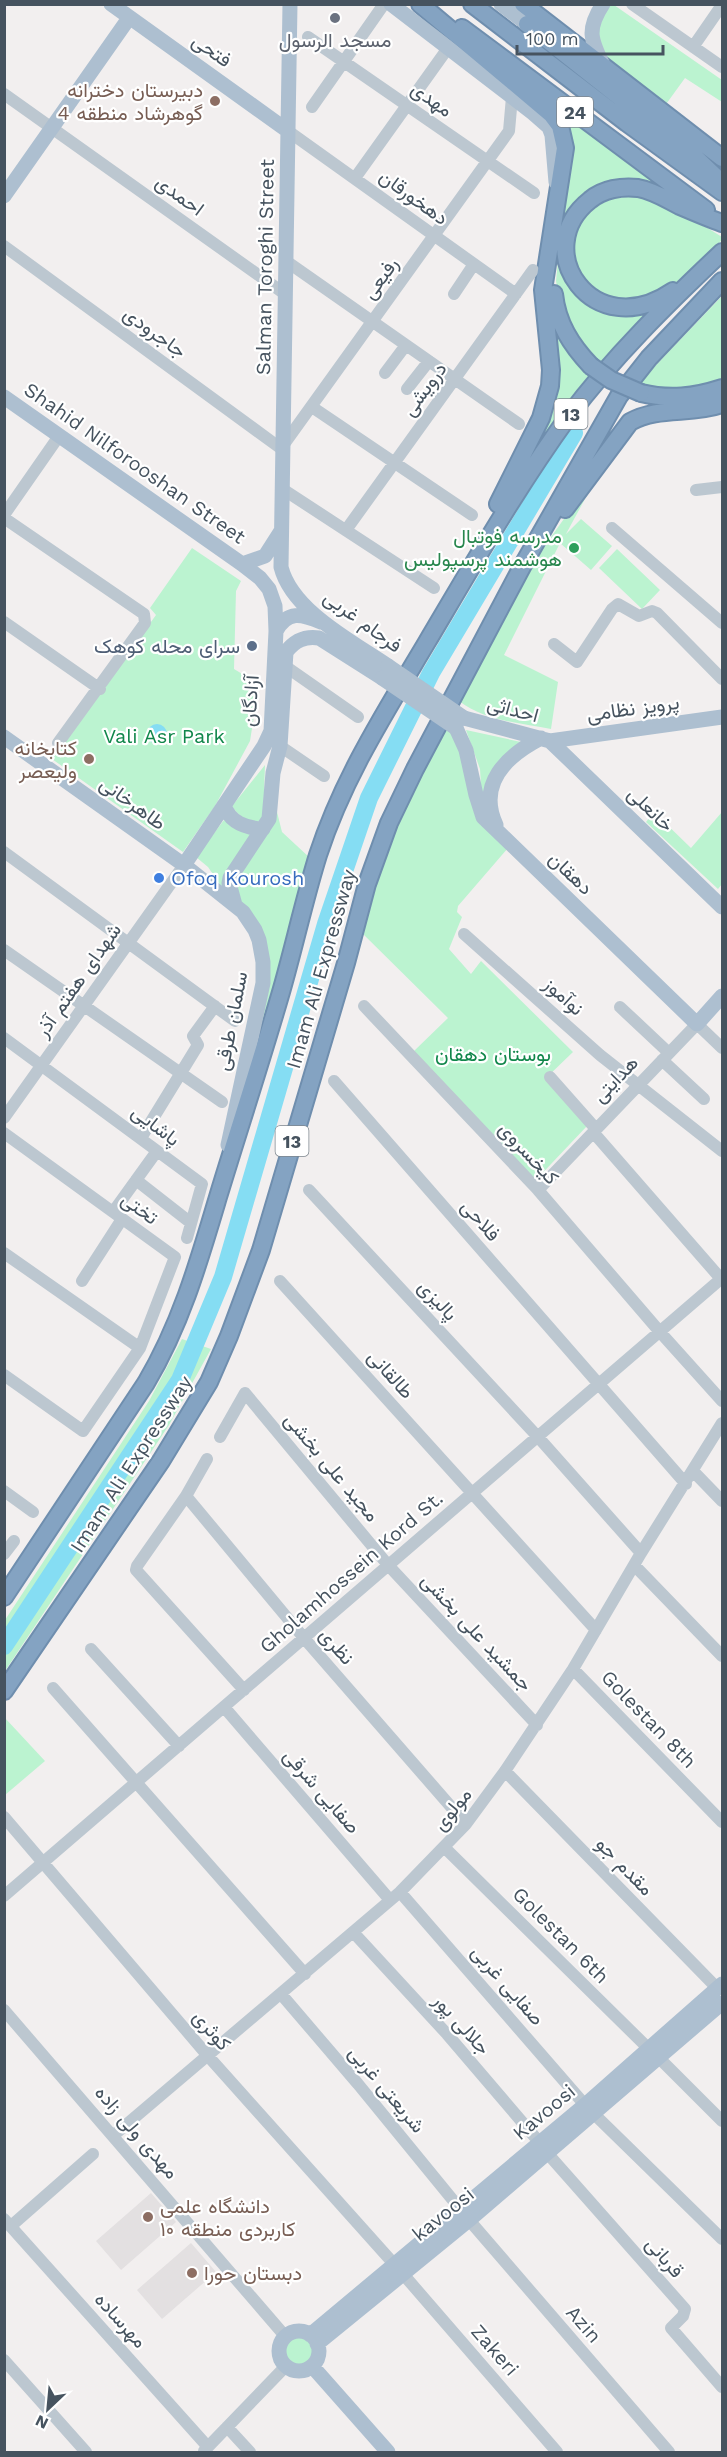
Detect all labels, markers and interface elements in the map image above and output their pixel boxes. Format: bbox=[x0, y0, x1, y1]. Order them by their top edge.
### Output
marker: مسجد الرسول bbox=[328, 11, 342, 25]
scale bar bbox=[517, 18, 662, 56]
street label: فتحی bbox=[188, 28, 236, 72]
place label: مسجد الرسول bbox=[279, 28, 391, 53]
text: 100 m bbox=[526, 28, 579, 49]
street label: مهدی bbox=[406, 76, 457, 123]
place label: دبیرستان دخترانه گوهرشاد منطقه 4 bbox=[57, 78, 203, 126]
marker: دبیرستان دخترانه گوهرشاد منطقه 4 bbox=[208, 94, 222, 108]
road number: 24 bbox=[557, 97, 593, 127]
street label: Salman Toroghi Street bbox=[251, 158, 279, 375]
street label: دهخورقان bbox=[374, 164, 453, 231]
street label: احمدی bbox=[151, 169, 209, 221]
street label: رفیعی bbox=[357, 252, 404, 304]
street label: جاجرودی bbox=[118, 301, 191, 364]
street label: درویشی bbox=[396, 357, 452, 421]
street label: Shahid Nilforooshan Street bbox=[20, 377, 251, 549]
road number: 13 bbox=[554, 399, 588, 429]
place label: مدرسه فوتبال هوشمند پرسپولیس bbox=[404, 524, 562, 573]
marker: مدرسه فوتبال هوشمند پرسپولیس bbox=[567, 541, 581, 555]
street label: فرجام غربی bbox=[319, 585, 407, 658]
place label: سرای محله کوهک bbox=[94, 634, 240, 659]
marker: سرای محله کوهک bbox=[245, 639, 259, 653]
street label: آزادگان bbox=[236, 673, 265, 728]
street label: پرویز نظامی bbox=[585, 690, 681, 728]
street label: احداثی bbox=[485, 691, 541, 727]
park label: Vali Asr Park bbox=[103, 724, 225, 748]
place label: کتابخانه ولیعصر bbox=[14, 736, 77, 784]
marker: کتابخانه ولیعصر bbox=[82, 752, 96, 766]
street label: طاهرخانی bbox=[95, 771, 171, 836]
street label: خانعلی bbox=[623, 781, 679, 837]
street label: دهقان bbox=[544, 846, 598, 900]
place label: Ofoq Kourosh bbox=[171, 866, 304, 890]
street label: Imam Ali Expressway bbox=[281, 866, 361, 1071]
marker: Ofoq Kourosh bbox=[152, 871, 166, 885]
street label: شهدای هفتم آذر bbox=[29, 918, 127, 1043]
street label: سلمان طرقی bbox=[210, 969, 253, 1073]
street label: نوآموز bbox=[538, 971, 589, 1021]
park label: بوستان دهقان bbox=[435, 1042, 551, 1067]
street label: هدایتی bbox=[587, 1051, 643, 1107]
street label: پاشایی bbox=[126, 1099, 185, 1153]
street label: کیخسروی bbox=[493, 1117, 564, 1190]
road number: 13 bbox=[276, 1126, 308, 1156]
street label: تختی bbox=[117, 1187, 163, 1229]
street label: فلاحی bbox=[456, 1194, 506, 1246]
street label: پالیزی bbox=[412, 1275, 463, 1327]
street label: طالقانی bbox=[363, 1344, 419, 1404]
street label: Imam Ali Expressway bbox=[65, 1370, 198, 1557]
street label: مجید علی بخشی bbox=[279, 1408, 385, 1526]
street label: Gholamhossein Kord St. bbox=[254, 1486, 448, 1658]
street label: جمشید علی بخشی bbox=[416, 1568, 538, 1696]
street label: نظری bbox=[314, 1623, 360, 1670]
street label: Golestan 8th bbox=[596, 1665, 702, 1773]
street label: صفایی شرقی bbox=[278, 1744, 365, 1839]
street label: مولوی bbox=[427, 1783, 477, 1836]
street label: مقدم جو bbox=[591, 1832, 659, 1901]
street label: Golestan 6th bbox=[508, 1882, 614, 1988]
street label: صفایی غربی bbox=[466, 1940, 550, 2031]
street label: جلالی پور bbox=[426, 1988, 496, 2061]
street label: کوثری bbox=[187, 2005, 236, 2056]
street label: شریعتی غربی bbox=[343, 2040, 430, 2138]
street label: Kavoosi bbox=[508, 2079, 580, 2145]
street label: مهدی ولی زاده bbox=[89, 2080, 184, 2184]
street label: kavoosi bbox=[407, 2182, 479, 2246]
place label: دانشگاه علمی کاربردی منطقه ۱۰ bbox=[160, 2194, 295, 2242]
marker: دانشگاه علمی کاربردی منطقه ۱۰ bbox=[141, 2210, 155, 2224]
street label: قربانی bbox=[640, 2232, 689, 2283]
place label: دبستان حورا bbox=[204, 2261, 302, 2286]
marker: دبستان حورا bbox=[185, 2266, 199, 2280]
street label: مهرساده bbox=[89, 2287, 152, 2353]
street label: Azin bbox=[561, 2300, 607, 2348]
street label: Zakeri bbox=[466, 2320, 524, 2380]
north arrow bbox=[18, 2379, 78, 2439]
text: N bbox=[32, 2411, 51, 2433]

